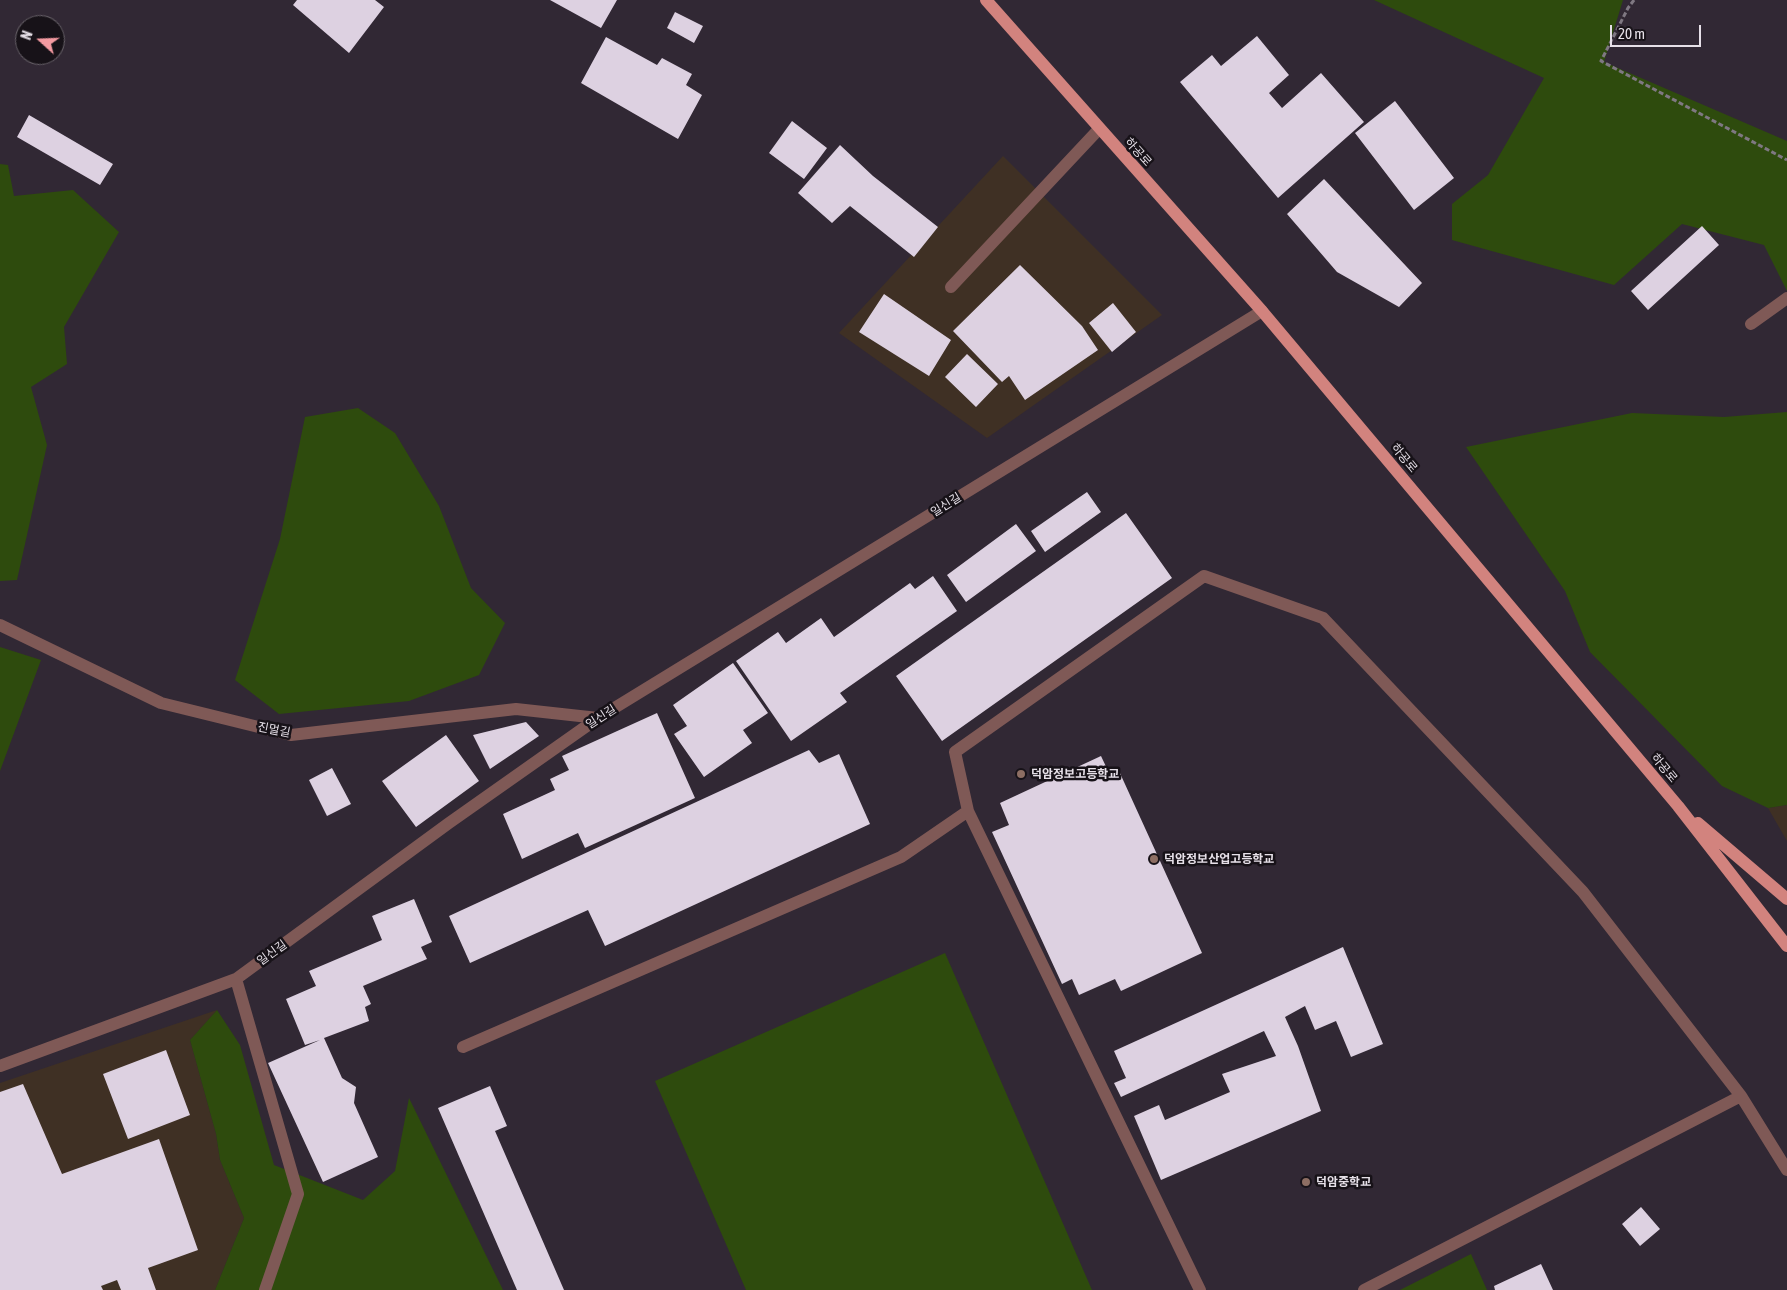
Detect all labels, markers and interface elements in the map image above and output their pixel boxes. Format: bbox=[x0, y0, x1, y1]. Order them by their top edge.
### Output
north arrow bbox=[15, 15, 65, 65]
scale bar bbox=[1612, 15, 1703, 47]
text: 20 m bbox=[1618, 25, 1645, 42]
text: N bbox=[18, 29, 36, 42]
street label: 하공로 bbox=[1122, 135, 1154, 169]
street label: 하공로 bbox=[1388, 441, 1420, 475]
street label: 일신길 bbox=[928, 490, 964, 520]
street label: 일신길 bbox=[583, 702, 619, 732]
street label: 진멀길 bbox=[256, 720, 292, 740]
street label: 하공로 bbox=[1648, 751, 1680, 785]
place label: 덕암정보고등학교 bbox=[1031, 767, 1119, 781]
marker: 덕암정보고등학교 bbox=[1015, 768, 1027, 780]
place label: 덕암정보산업고등학교 bbox=[1164, 852, 1274, 866]
marker: 덕암정보산업고등학교 bbox=[1148, 853, 1160, 865]
street label: 일신길 bbox=[254, 937, 290, 969]
place label: 덕암중학교 bbox=[1316, 1175, 1371, 1189]
marker: 덕암중학교 bbox=[1300, 1176, 1312, 1188]

